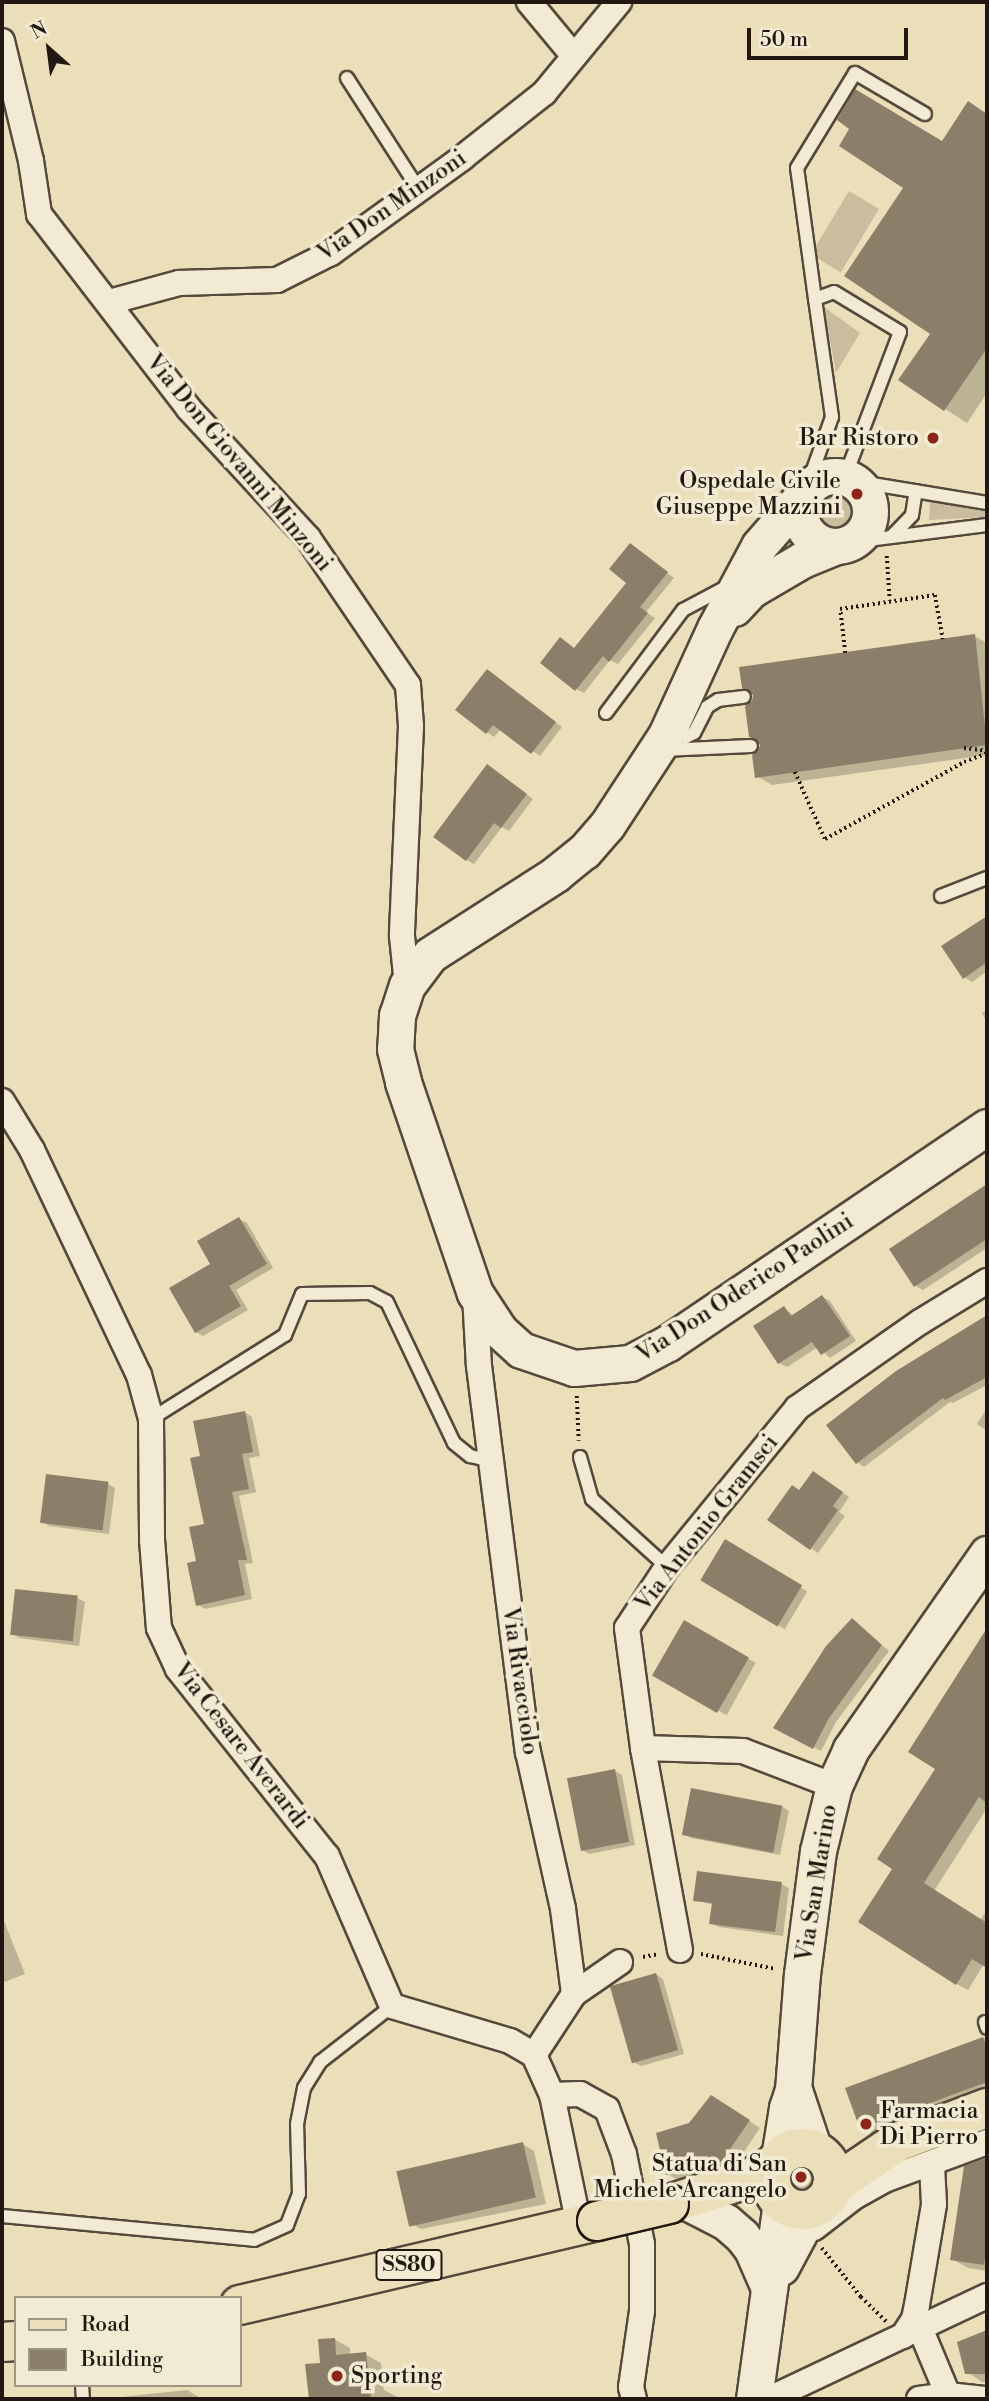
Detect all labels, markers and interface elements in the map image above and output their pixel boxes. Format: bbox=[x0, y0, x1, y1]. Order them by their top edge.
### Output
north arrow bbox=[14, 14, 84, 84]
scale bar bbox=[751, 14, 912, 58]
text: N bbox=[27, 16, 51, 45]
text: 50 m bbox=[760, 27, 808, 53]
street label: Via Don Minzoni bbox=[312, 144, 472, 268]
street label: Via Don Giovanni Minzoni bbox=[140, 349, 338, 577]
place label: Bar Ristoro bbox=[799, 424, 919, 452]
marker: Bar Ristoro bbox=[925, 430, 941, 446]
place label: Ospedale Civile Giuseppe Mazzini bbox=[656, 467, 841, 521]
marker: Ospedale Civile Giuseppe Mazzini bbox=[847, 484, 867, 504]
street label: Via Don Oderico Paolini bbox=[631, 1208, 859, 1368]
street label: Via Antonio Gramsci bbox=[630, 1429, 784, 1617]
street label: Via Rivacciolo bbox=[496, 1605, 544, 1757]
street label: Via Cesare Averardi bbox=[167, 1657, 315, 1835]
street label: Via San Marino bbox=[791, 1802, 843, 1964]
place label: Farmacia Di Pierro bbox=[880, 2097, 978, 2151]
marker: Farmacia Di Pierro bbox=[858, 2116, 874, 2132]
place label: Statua di San Michele Arcangelo bbox=[594, 2150, 787, 2204]
marker: Statua di San Michele Arcangelo bbox=[793, 2169, 809, 2185]
road number: SS80 bbox=[374, 2248, 444, 2282]
legend bbox=[14, 2296, 242, 2387]
text: Road bbox=[81, 2312, 130, 2338]
text: Building bbox=[81, 2347, 163, 2373]
place label: Sporting bbox=[351, 2362, 442, 2390]
marker: Sporting bbox=[329, 2368, 345, 2384]

